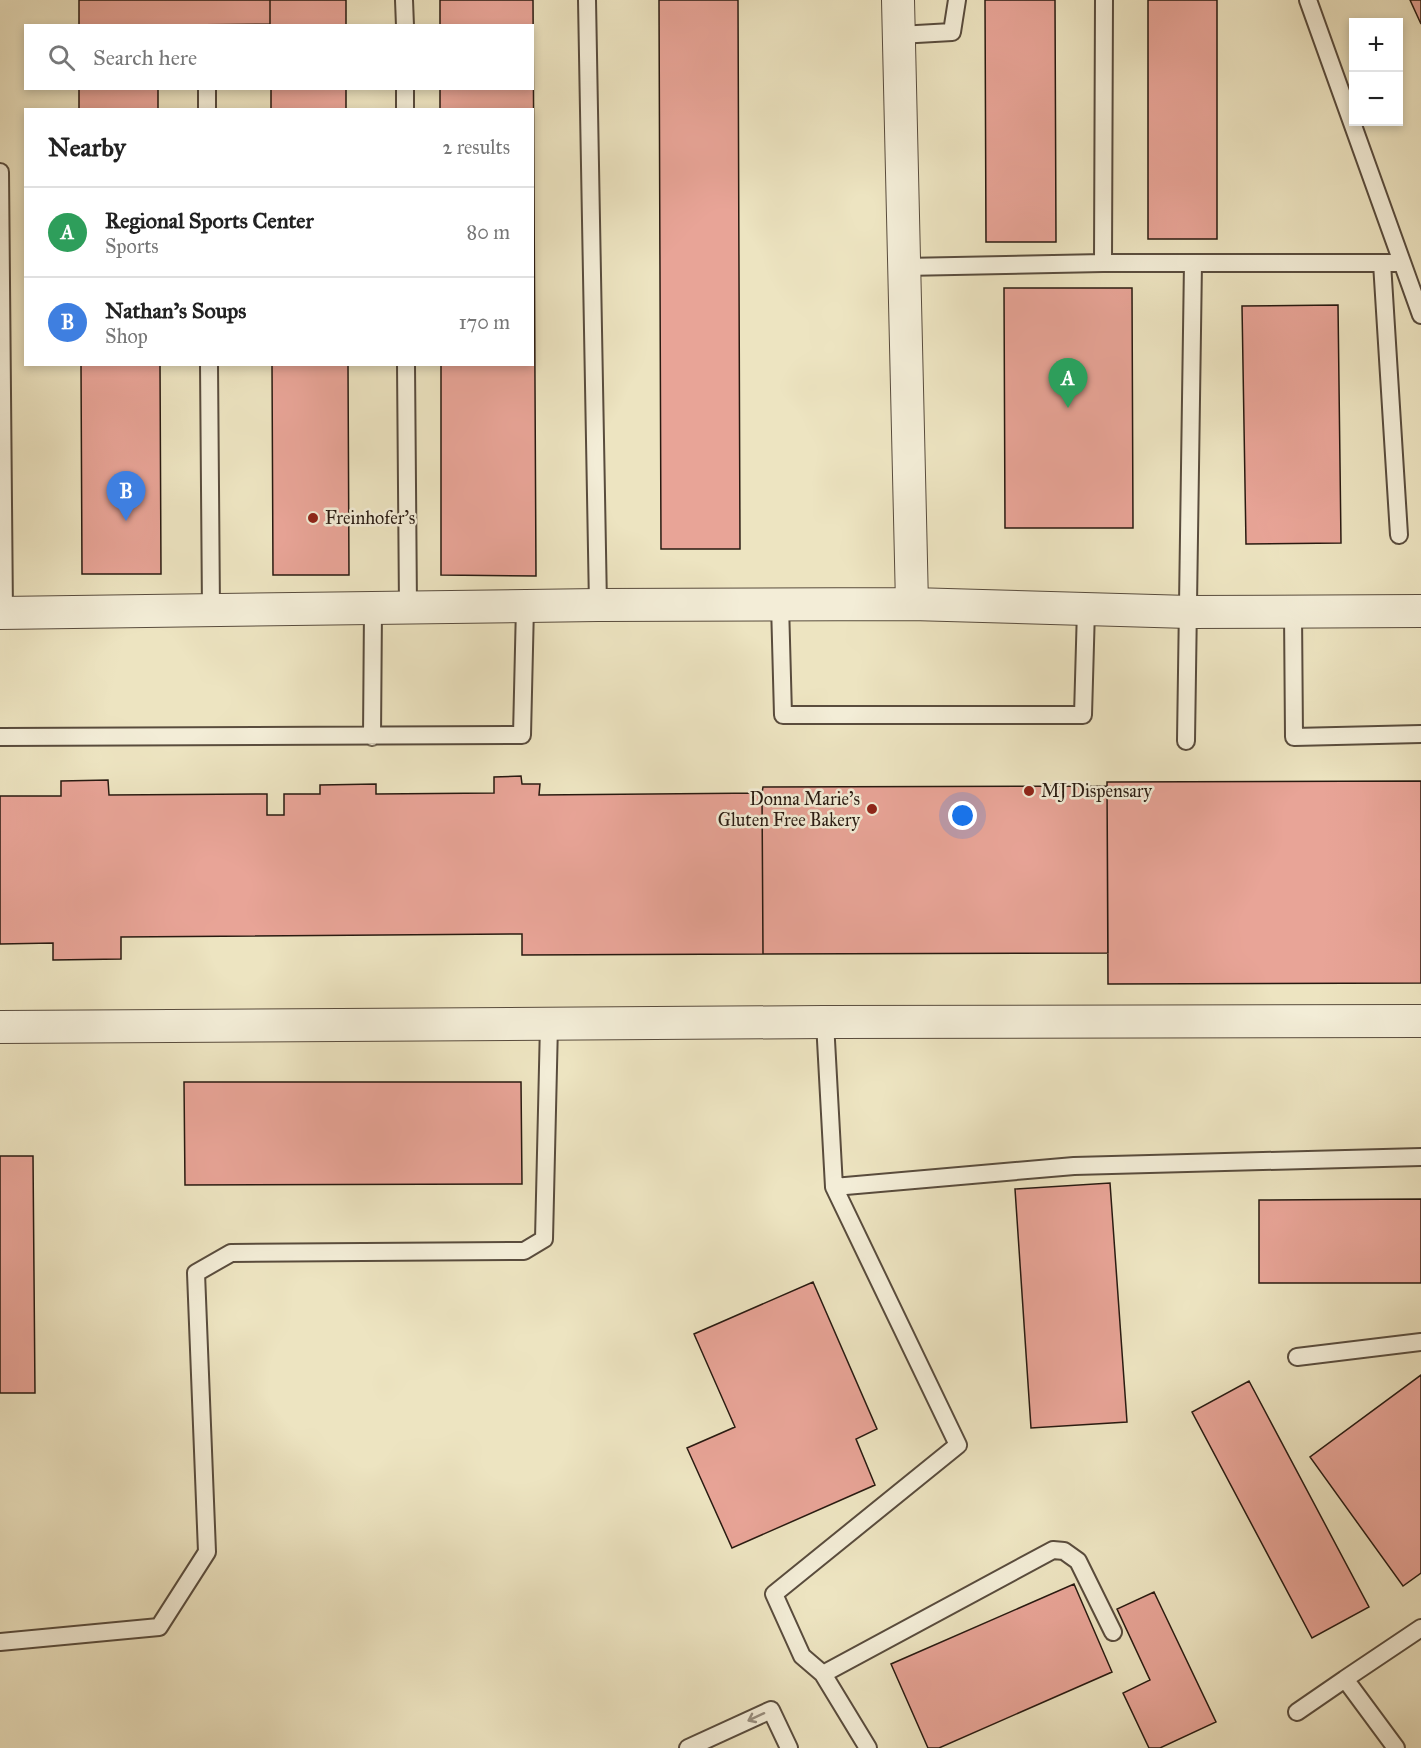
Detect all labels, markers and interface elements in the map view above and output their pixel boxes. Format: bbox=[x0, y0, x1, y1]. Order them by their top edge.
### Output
map controls bbox=[1349, 18, 1403, 126]
button: + bbox=[1349, 18, 1403, 72]
search box bbox=[24, 24, 534, 90]
icon: search bbox=[45, 41, 78, 74]
text: Search here bbox=[93, 44, 197, 71]
button: − bbox=[1349, 72, 1403, 126]
text: Nearby bbox=[48, 131, 126, 163]
text: 2 results bbox=[442, 135, 510, 159]
text: Regional Sports Center bbox=[105, 207, 314, 234]
text: A bbox=[61, 220, 74, 244]
text: 80 m bbox=[467, 220, 510, 244]
text: Sports bbox=[105, 234, 159, 258]
text: Nathan's Soups bbox=[105, 297, 246, 324]
text: B bbox=[61, 310, 74, 334]
text: 170 m bbox=[459, 310, 510, 334]
text: Shop bbox=[105, 324, 148, 348]
pin: A bbox=[1048, 358, 1088, 408]
pin: B bbox=[106, 472, 146, 521]
place label: Freinhofer's bbox=[325, 507, 415, 529]
marker: Freinhofer's bbox=[306, 511, 320, 525]
place label: MJ Dispensary bbox=[1041, 780, 1153, 803]
marker: MJ Dispensary bbox=[1022, 784, 1036, 798]
place label: Donna Marie's Gluten Free Bakery bbox=[718, 788, 861, 831]
your location bbox=[948, 801, 977, 830]
marker: Donna Marie's Gluten Free Bakery bbox=[865, 802, 879, 816]
one-way arrow bbox=[748, 1711, 766, 1723]

